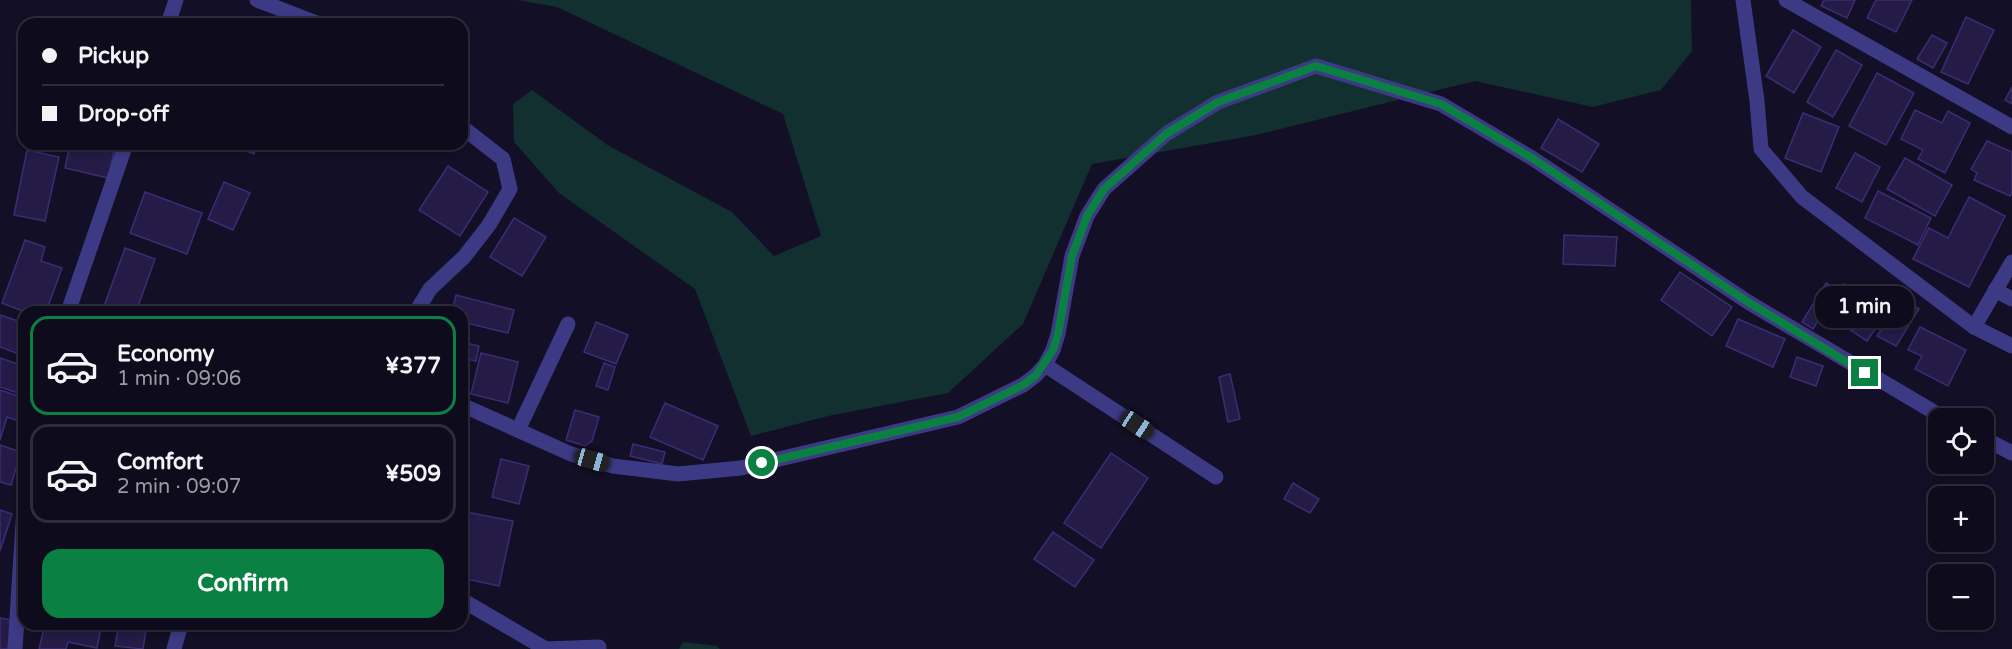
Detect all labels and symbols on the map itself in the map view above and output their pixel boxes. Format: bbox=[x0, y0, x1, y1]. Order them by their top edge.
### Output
callout: 1 min bbox=[1816, 286, 1914, 328]
route end bbox=[1851, 359, 1878, 386]
car bbox=[1117, 408, 1157, 442]
car bbox=[572, 446, 612, 474]
route start bbox=[748, 449, 775, 476]

